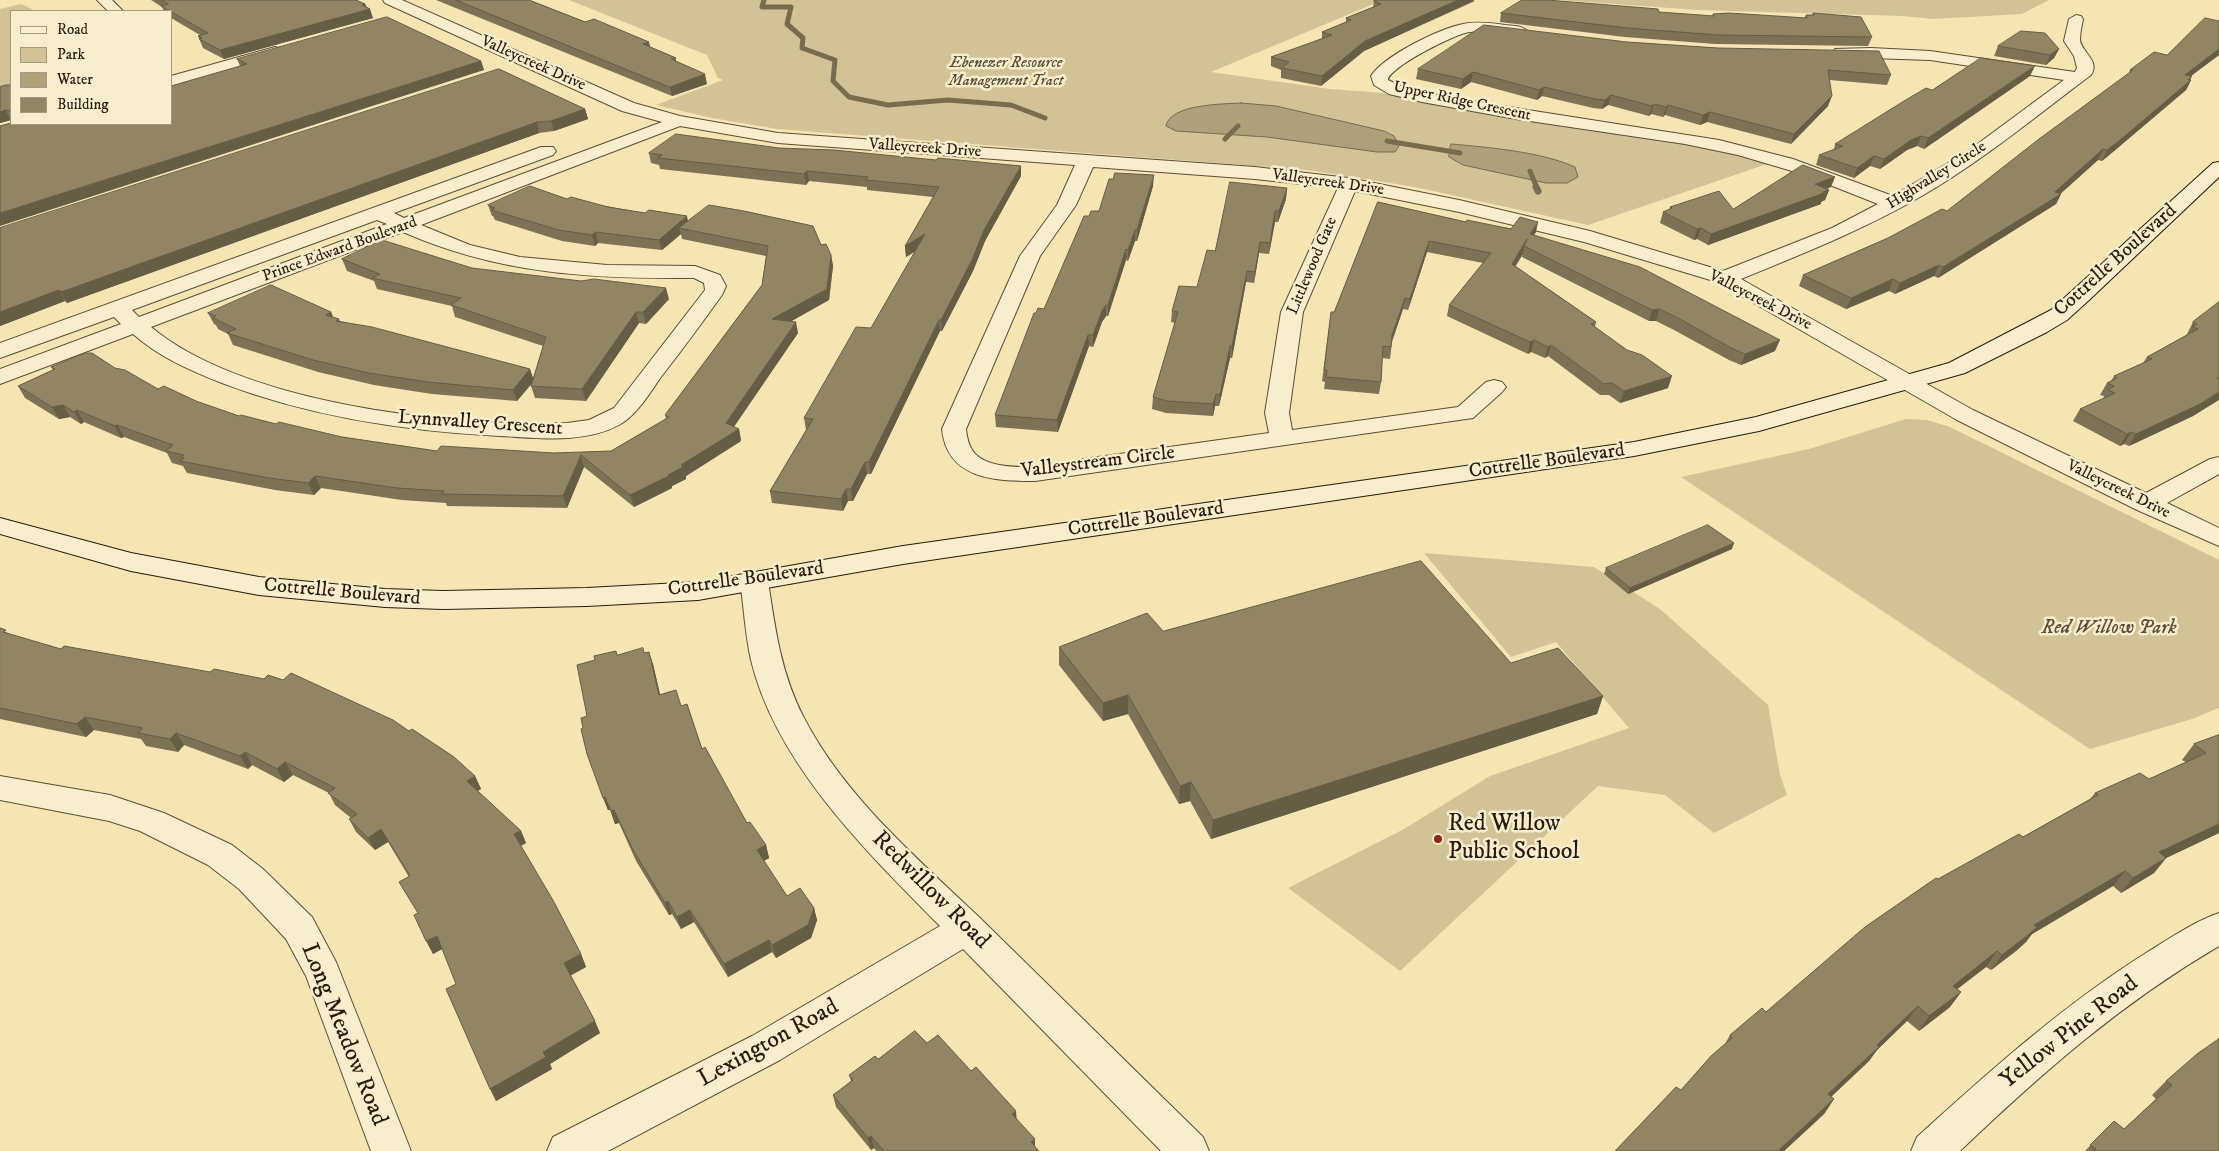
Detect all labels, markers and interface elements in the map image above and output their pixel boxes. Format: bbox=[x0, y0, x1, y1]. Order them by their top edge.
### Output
legend bbox=[10, 10, 172, 125]
text: Road bbox=[57, 20, 88, 39]
street label: Valleycreek Drive bbox=[478, 32, 588, 96]
text: Park bbox=[57, 45, 85, 64]
park label: Ebenezer Resource Management Tract bbox=[949, 54, 1063, 92]
text: Water bbox=[57, 70, 93, 89]
street label: Upper Ridge Crescent bbox=[1391, 78, 1533, 126]
text: Building bbox=[57, 95, 109, 114]
street label: Valleycreek Drive bbox=[868, 135, 982, 163]
street label: Highvalley Circle bbox=[1884, 138, 1990, 214]
street label: Valleycreek Drive bbox=[1271, 166, 1385, 200]
street label: Cottrelle Boulevard bbox=[2050, 200, 2182, 322]
street label: Prince Edward Boulevard bbox=[260, 213, 420, 287]
street label: Littlewood Gate bbox=[1284, 214, 1342, 318]
street label: Valleycreek Drive bbox=[1705, 267, 1815, 335]
street label: Lynnvalley Crescent bbox=[397, 406, 563, 442]
street label: Cottrelle Boulevard bbox=[1468, 439, 1626, 485]
street label: Valleystream Circle bbox=[1020, 442, 1176, 484]
street label: Valleycreek Drive bbox=[2063, 457, 2173, 523]
street label: Cottrelle Boulevard bbox=[1067, 497, 1225, 543]
street label: Cottrelle Boulevard bbox=[667, 557, 825, 603]
street label: Cottrelle Boulevard bbox=[263, 574, 421, 612]
park label: Red Willow Park bbox=[2041, 617, 2177, 641]
place label: Red Willow Public School bbox=[1448, 811, 1579, 867]
street label: Redwillow Road bbox=[865, 826, 995, 956]
marker: Red Willow Public School bbox=[1432, 833, 1444, 845]
street label: Long Meadow Road bbox=[293, 940, 393, 1130]
street label: Yellow Pine Road bbox=[1995, 970, 2145, 1096]
street label: Lexington Road bbox=[694, 994, 844, 1094]

